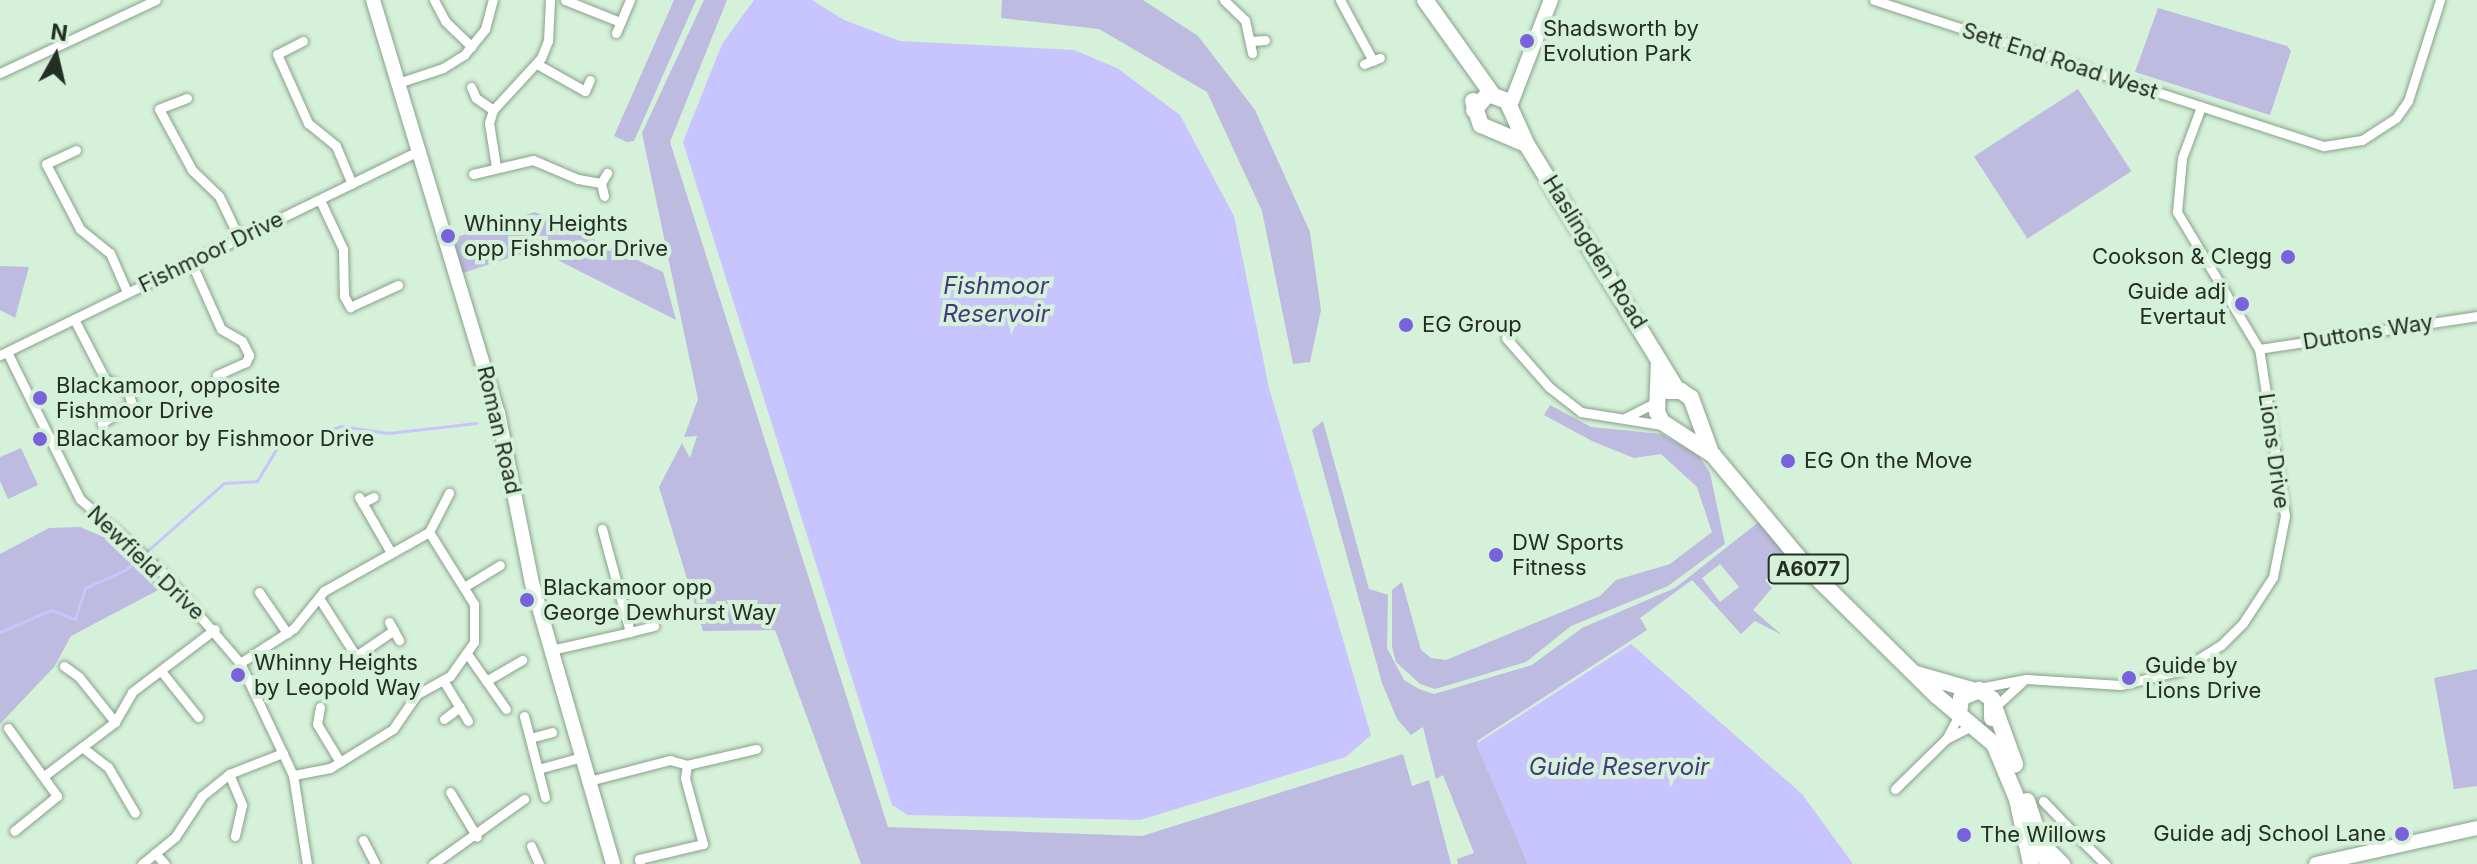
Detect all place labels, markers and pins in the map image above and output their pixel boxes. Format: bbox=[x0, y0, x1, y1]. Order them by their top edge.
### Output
place label: Shadsworth by Evolution Park bbox=[1543, 15, 1699, 66]
marker: Shadsworth by Evolution Park bbox=[1518, 32, 1536, 50]
place label: Whinny Heights opp Fishmoor Drive bbox=[464, 210, 668, 262]
marker: Whinny Heights opp Fishmoor Drive bbox=[439, 227, 457, 245]
place label: Cookson & Clegg bbox=[2092, 244, 2272, 270]
marker: Cookson & Clegg bbox=[2279, 248, 2297, 266]
place label: Guide adj Evertaut bbox=[2128, 278, 2226, 330]
marker: Guide adj Evertaut bbox=[2233, 295, 2251, 313]
place label: EG Group bbox=[1422, 312, 1522, 338]
marker: EG Group bbox=[1397, 316, 1415, 334]
place label: Blackamoor, opposite Fishmoor Drive bbox=[56, 372, 280, 424]
marker: Blackamoor, opposite Fishmoor Drive bbox=[31, 389, 49, 407]
place label: Blackamoor by Fishmoor Drive bbox=[56, 426, 374, 452]
marker: Blackamoor by Fishmoor Drive bbox=[31, 430, 49, 448]
place label: EG On the Move bbox=[1804, 448, 1972, 474]
marker: EG On the Move bbox=[1779, 452, 1797, 470]
place label: DW Sports Fitness bbox=[1512, 529, 1624, 580]
marker: DW Sports Fitness bbox=[1487, 546, 1505, 564]
place label: Blackamoor opp George Dewhurst Way bbox=[543, 574, 776, 626]
marker: Blackamoor opp George Dewhurst Way bbox=[518, 591, 536, 609]
place label: Whinny Heights by Leopold Way bbox=[254, 649, 421, 700]
place label: Guide by Lions Drive bbox=[2145, 652, 2261, 704]
marker: Whinny Heights by Leopold Way bbox=[229, 666, 247, 684]
marker: Guide by Lions Drive bbox=[2120, 669, 2138, 687]
place label: Guide adj School Lane bbox=[2153, 821, 2386, 847]
place label: The Willows bbox=[1980, 822, 2106, 848]
marker: Guide adj School Lane bbox=[2393, 825, 2411, 843]
marker: The Willows bbox=[1955, 826, 1973, 844]

